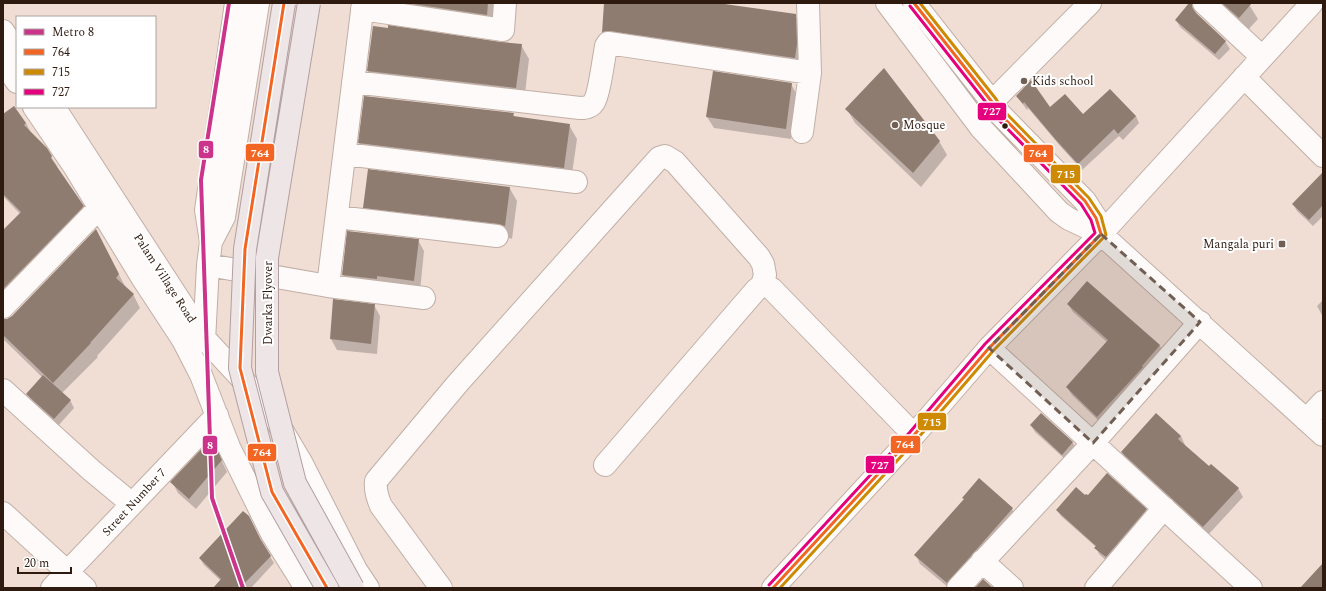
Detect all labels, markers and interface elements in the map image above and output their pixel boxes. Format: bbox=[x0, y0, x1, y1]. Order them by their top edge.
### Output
legend bbox=[16, 16, 156, 108]
text: Metro 8 bbox=[52, 23, 94, 42]
text: 764 bbox=[52, 43, 70, 62]
text: 715 bbox=[52, 63, 70, 82]
place label: Kids school bbox=[1032, 72, 1094, 91]
marker: Kids school bbox=[1019, 76, 1029, 86]
text: 727 bbox=[52, 83, 70, 102]
line badge: 727 bbox=[977, 102, 1007, 121]
text: 727 bbox=[983, 103, 1001, 120]
place label: Mosque bbox=[903, 116, 946, 135]
marker: Mosque bbox=[890, 120, 900, 130]
unlabelled marker bbox=[1000, 121, 1010, 131]
line badge: 8 bbox=[198, 140, 214, 159]
text: 8 bbox=[203, 141, 209, 158]
line badge: 764 bbox=[245, 143, 275, 162]
line badge: 764 bbox=[1023, 144, 1054, 163]
text: 764 bbox=[251, 145, 270, 162]
text: 764 bbox=[1029, 145, 1048, 162]
line badge: 715 bbox=[1050, 164, 1081, 184]
text: 715 bbox=[1057, 166, 1075, 183]
street label: Palam Village Road bbox=[128, 230, 201, 327]
place label: Mangala puri bbox=[1203, 235, 1274, 254]
marker: Mangala puri bbox=[1277, 239, 1287, 249]
street label: Dwarka Flyover bbox=[259, 261, 278, 345]
line badge: 715 bbox=[917, 412, 947, 431]
text: 715 bbox=[923, 414, 941, 431]
line badge: 8 bbox=[202, 435, 218, 455]
line badge: 764 bbox=[890, 435, 921, 454]
text: 764 bbox=[896, 436, 915, 453]
text: 8 bbox=[207, 437, 213, 454]
line badge: 764 bbox=[247, 443, 277, 462]
text: 764 bbox=[253, 444, 272, 461]
line badge: 727 bbox=[865, 455, 895, 474]
text: 727 bbox=[871, 457, 889, 474]
street label: Street Number 7 bbox=[98, 464, 171, 541]
scale bar bbox=[18, 549, 71, 575]
text: 20 m bbox=[24, 554, 49, 573]

